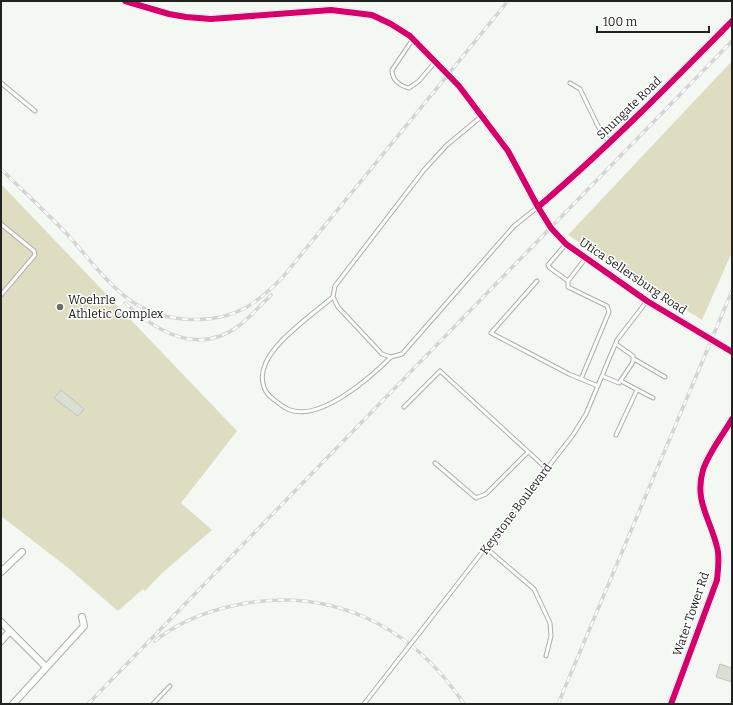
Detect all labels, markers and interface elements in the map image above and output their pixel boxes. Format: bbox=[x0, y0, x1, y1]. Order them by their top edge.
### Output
scale bar bbox=[597, 8, 709, 34]
text: 100 m bbox=[603, 15, 638, 29]
street label: Shungate Road bbox=[594, 74, 664, 142]
street label: Utica Sellersburg Road bbox=[577, 235, 689, 317]
place label: Woehrle Athletic Complex bbox=[68, 293, 164, 321]
marker: Woehrle Athletic Complex bbox=[55, 302, 65, 312]
street label: Keystone Boulevard bbox=[477, 461, 555, 557]
street label: Water Tower Rd bbox=[670, 570, 712, 658]

